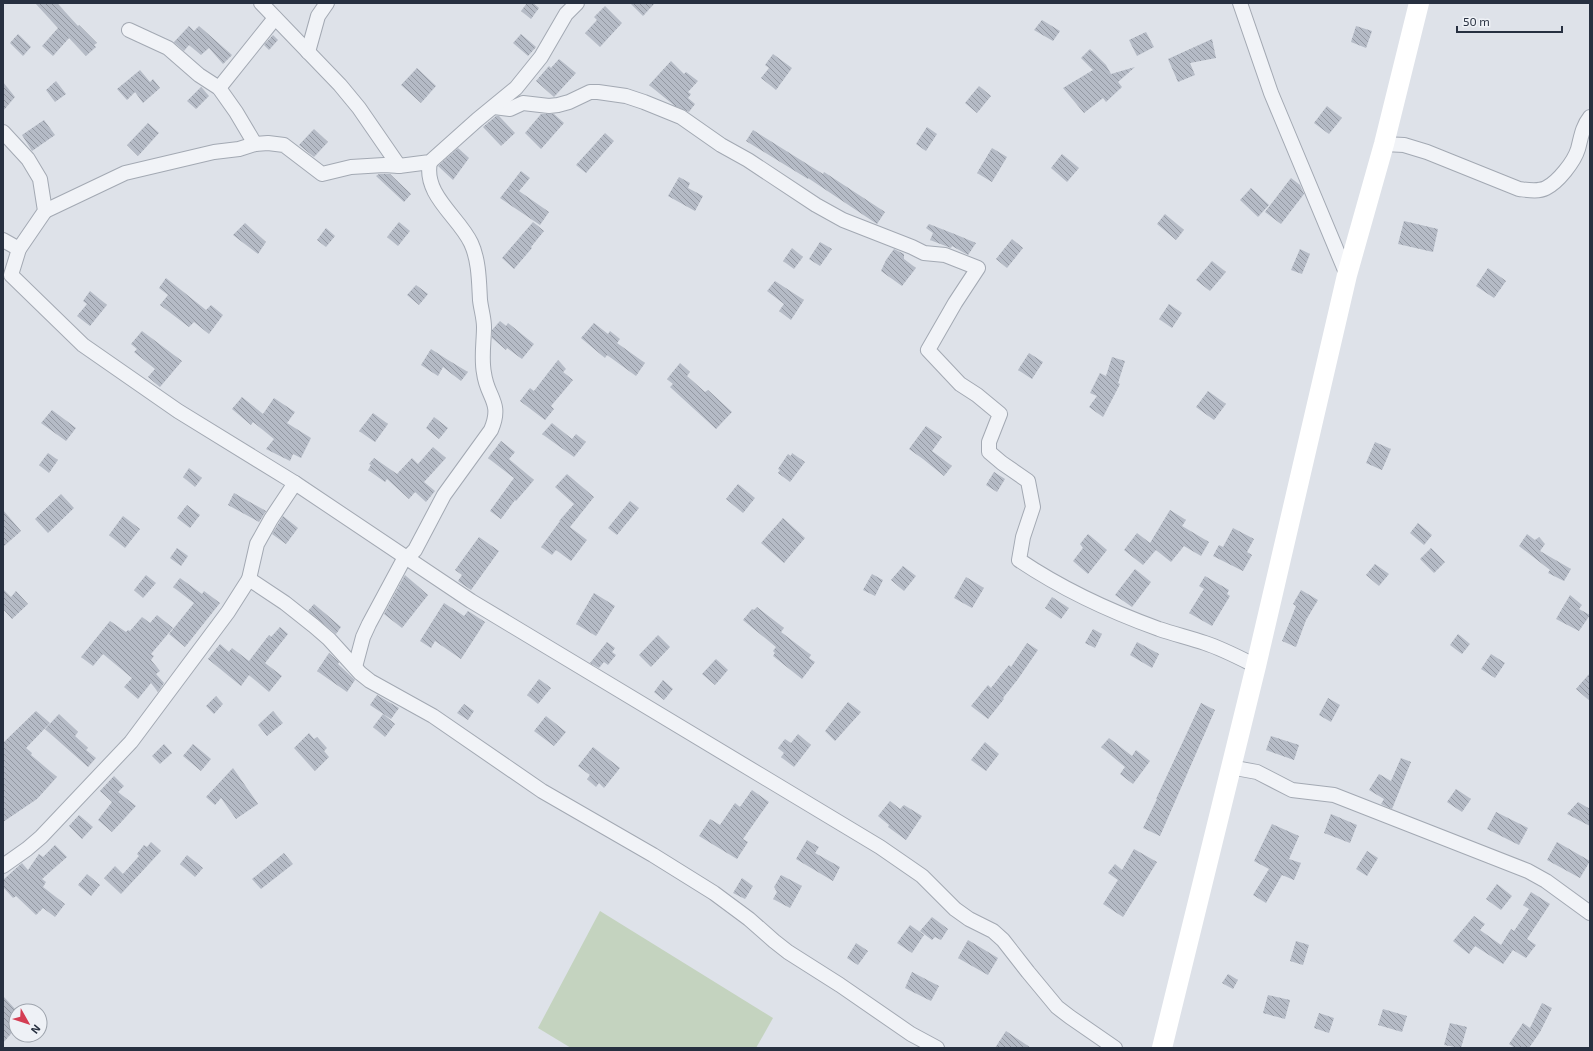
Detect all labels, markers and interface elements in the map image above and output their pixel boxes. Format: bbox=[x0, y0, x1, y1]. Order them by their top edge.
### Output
scale bar bbox=[1457, 8, 1562, 34]
text: 50 m bbox=[1463, 14, 1490, 28]
north arrow bbox=[8, 1003, 48, 1043]
text: N bbox=[29, 1022, 44, 1037]

